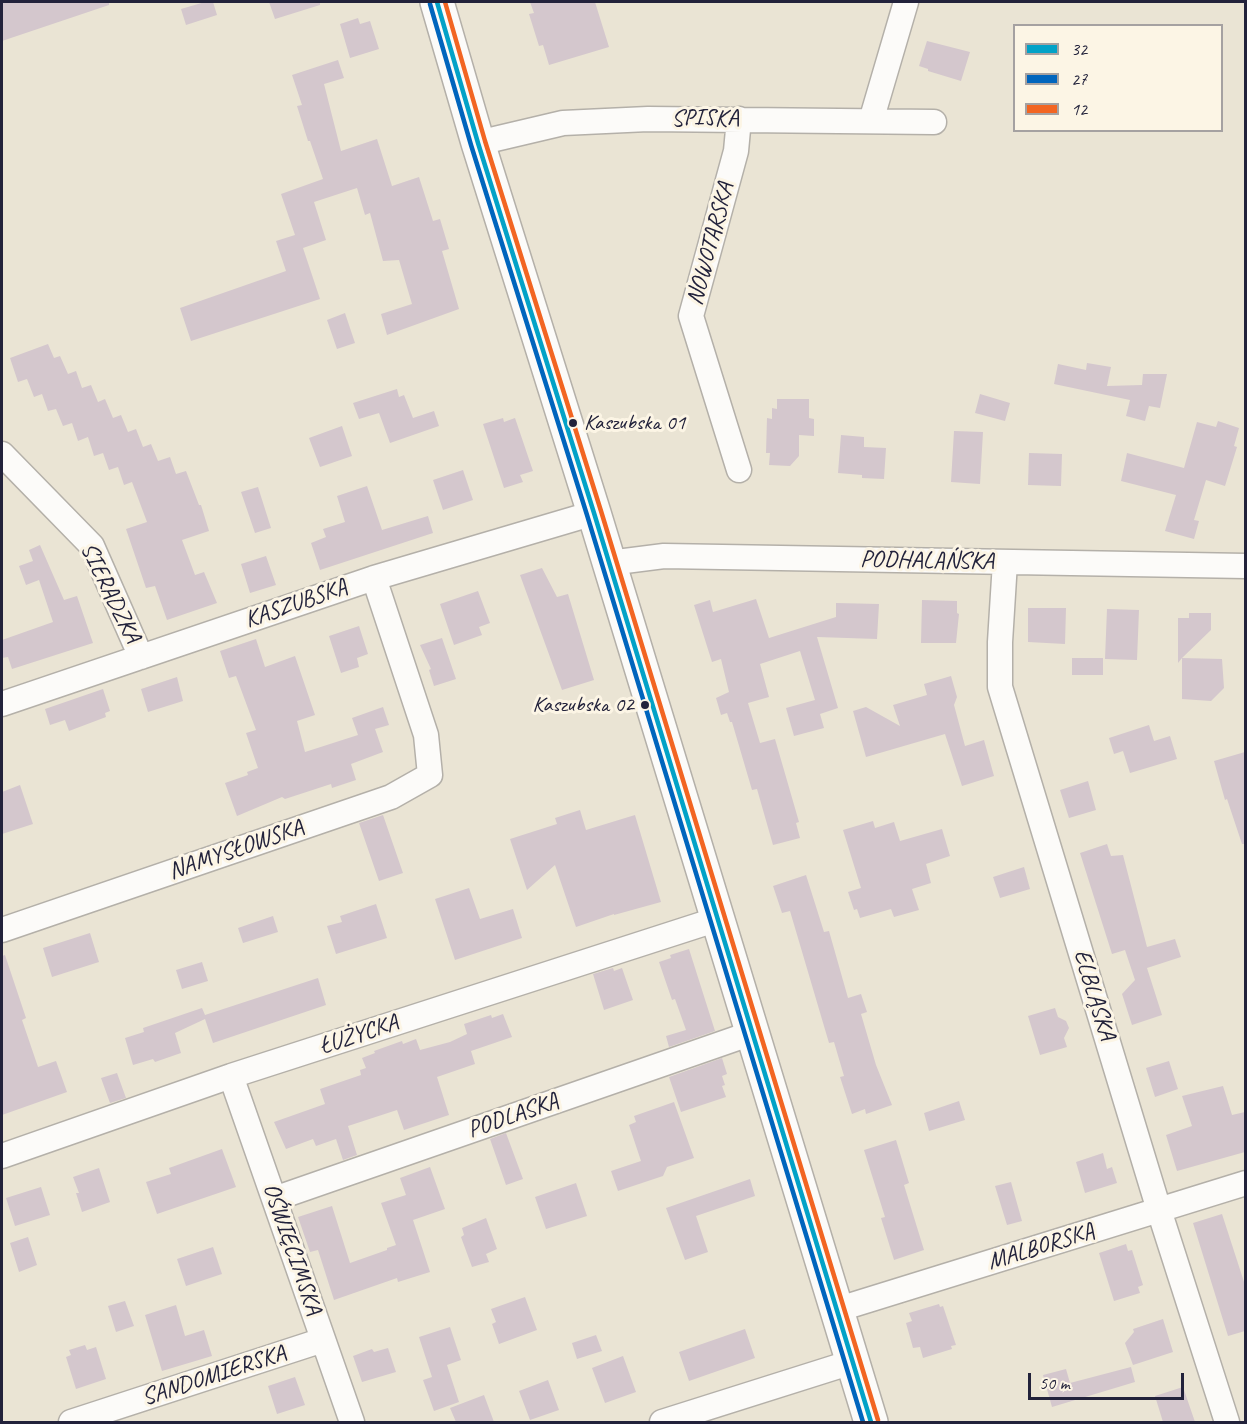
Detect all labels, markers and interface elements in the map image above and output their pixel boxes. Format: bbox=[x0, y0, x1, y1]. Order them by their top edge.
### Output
legend bbox=[1013, 24, 1223, 132]
text: 32 bbox=[1071, 38, 1087, 60]
text: 27 bbox=[1071, 68, 1087, 90]
text: 12 bbox=[1071, 98, 1087, 120]
street label: SPISKA bbox=[671, 105, 739, 133]
street label: NOWOTARSKA bbox=[681, 180, 741, 308]
place label: Kaszubska 01 bbox=[584, 410, 686, 436]
marker: Kaszubska 01 bbox=[567, 417, 579, 429]
street label: SIERADZKA bbox=[73, 538, 147, 648]
street label: PODHALAŃSKA bbox=[860, 545, 994, 577]
street label: KASZUBSKA bbox=[241, 573, 351, 635]
place label: Kaszubska 02 bbox=[532, 692, 634, 718]
marker: Kaszubska 02 bbox=[639, 699, 651, 711]
street label: NAMYSŁOWSKA bbox=[165, 813, 307, 887]
street label: ELBLĄSKA bbox=[1067, 946, 1121, 1044]
street label: ŁUŻYCKA bbox=[316, 1009, 402, 1061]
street label: PODLASKA bbox=[464, 1087, 562, 1145]
street label: OŚWIĘCIMSKA bbox=[256, 1179, 328, 1319]
street label: MALBORSKA bbox=[984, 1217, 1098, 1277]
street label: SANDOMIERSKA bbox=[138, 1339, 290, 1413]
scale bar bbox=[1031, 1361, 1187, 1399]
text: 50 m bbox=[1039, 1372, 1070, 1394]

